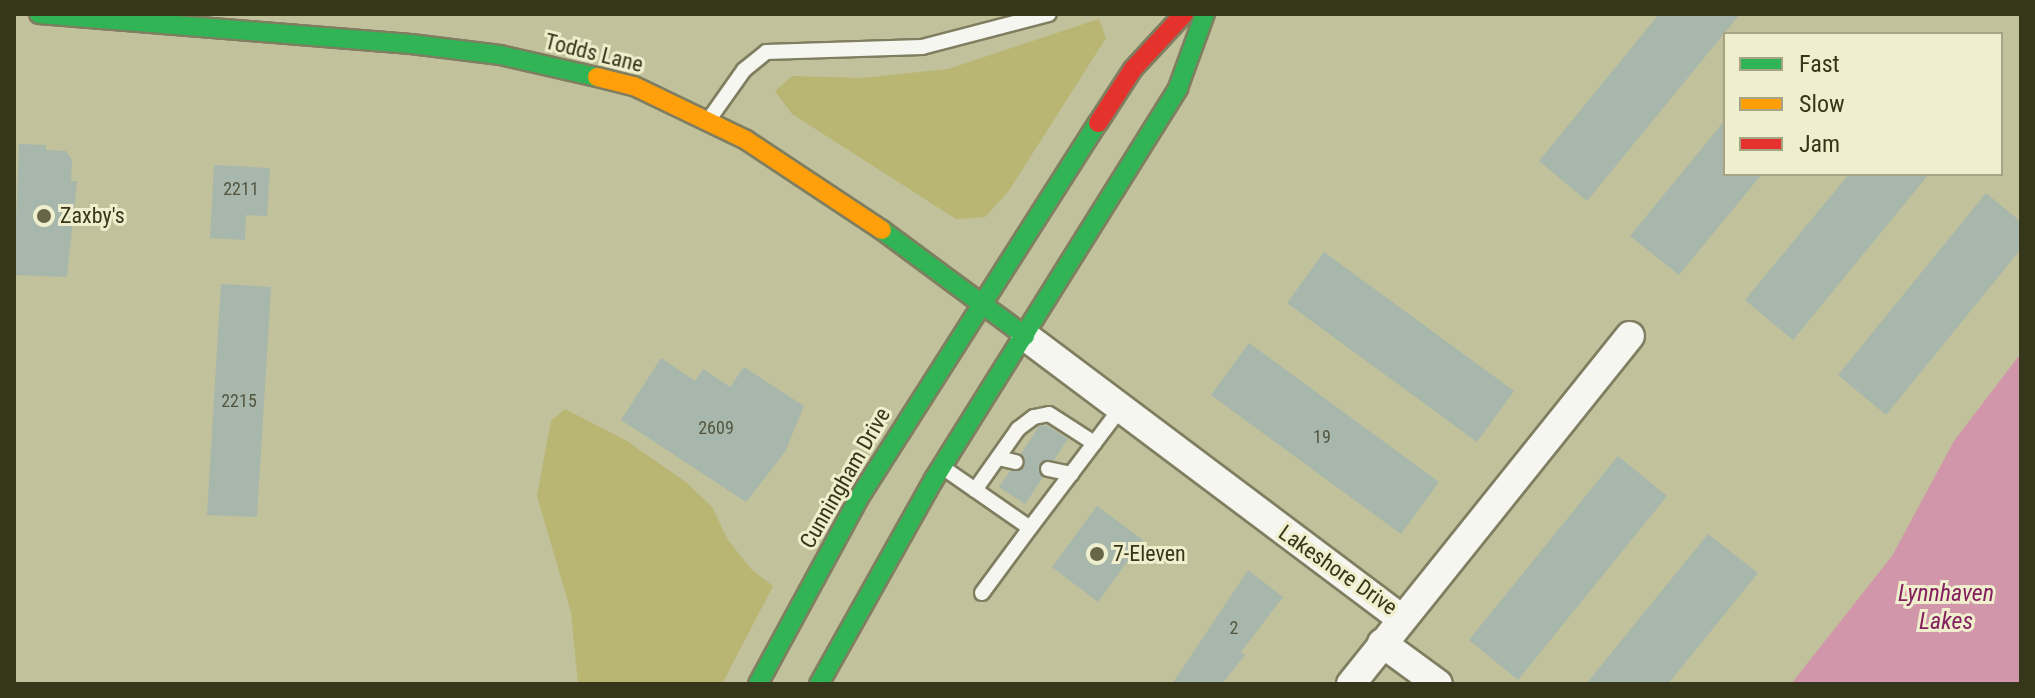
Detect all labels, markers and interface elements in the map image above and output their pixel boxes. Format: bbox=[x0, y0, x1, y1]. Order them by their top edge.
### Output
street label: Todds Lane bbox=[542, 28, 646, 78]
legend bbox=[1723, 32, 2003, 176]
text: Fast bbox=[1799, 50, 1840, 78]
text: Slow bbox=[1799, 90, 1845, 118]
text: Jam bbox=[1799, 130, 1840, 158]
house number: 2211 bbox=[223, 178, 259, 200]
place label: Zaxby's bbox=[60, 203, 125, 229]
marker: Zaxby's bbox=[35, 207, 53, 225]
house number: 2215 bbox=[221, 390, 257, 412]
street label: Cunningham Drive bbox=[794, 403, 896, 553]
house number: 2609 bbox=[698, 417, 734, 439]
house number: 19 bbox=[1313, 426, 1331, 448]
street label: Lakeshore Drive bbox=[1274, 519, 1402, 621]
place label: 7-Eleven bbox=[1113, 541, 1186, 567]
marker: 7-Eleven bbox=[1088, 545, 1106, 563]
water label: Lynnhaven Lakes bbox=[1898, 580, 1994, 636]
house number: 2 bbox=[1230, 617, 1238, 639]

